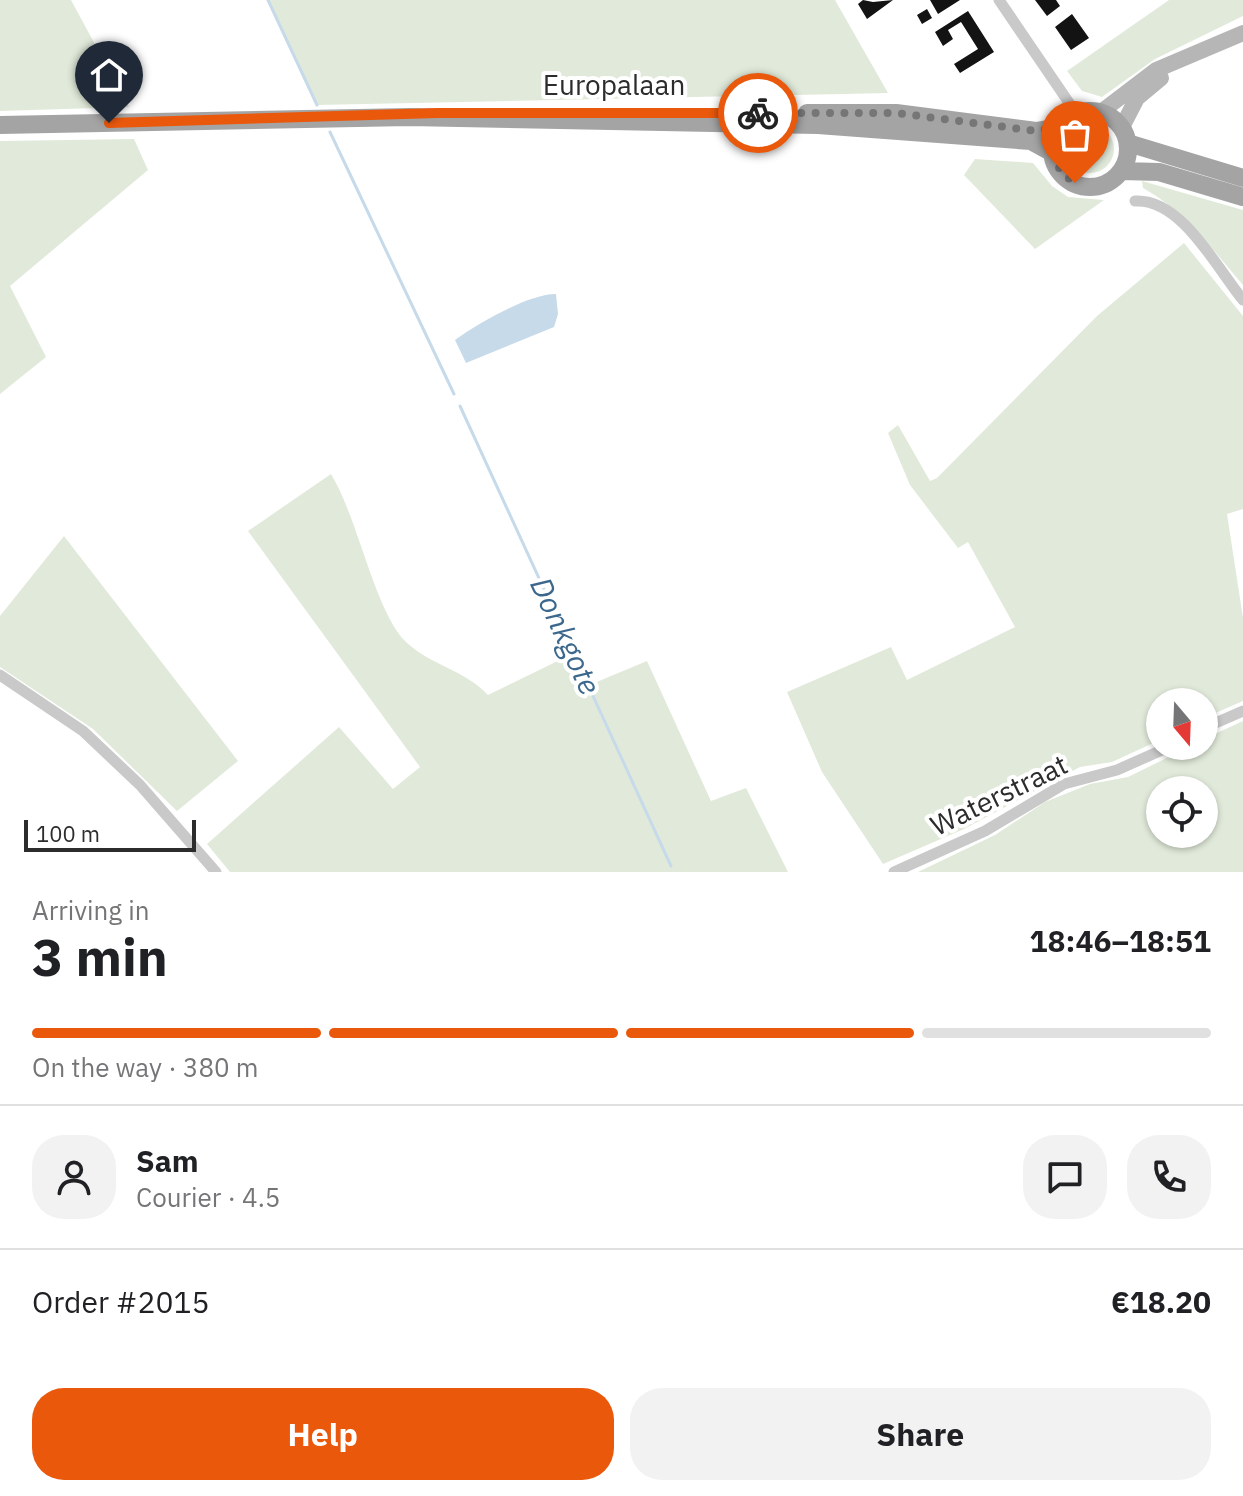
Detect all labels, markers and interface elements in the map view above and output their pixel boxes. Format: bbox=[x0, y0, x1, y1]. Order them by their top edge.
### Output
pin bbox=[75, 41, 143, 123]
icon: home bbox=[87, 53, 131, 97]
street label: Europalaan bbox=[543, 66, 685, 103]
courier bbox=[718, 73, 798, 153]
icon: bike bbox=[736, 91, 780, 135]
pin bbox=[1041, 101, 1109, 183]
icon: bag bbox=[1053, 113, 1097, 157]
water label: Donkgote bbox=[522, 571, 610, 700]
north arrow bbox=[1146, 688, 1218, 760]
map controls bbox=[1146, 688, 1218, 848]
street label: Waterstraat bbox=[924, 745, 1073, 844]
button: locate bbox=[1146, 776, 1218, 848]
scale bar bbox=[24, 816, 196, 852]
text: 100 m bbox=[36, 819, 100, 848]
text: Arriving in bbox=[32, 893, 149, 927]
text: 18:46–18:51 bbox=[1030, 921, 1211, 960]
text: 3 min bbox=[32, 923, 168, 990]
text: On the way · 380 m bbox=[32, 1050, 258, 1084]
button: person bbox=[32, 1135, 116, 1219]
button: chat bbox=[1023, 1135, 1107, 1219]
button: phone bbox=[1127, 1135, 1211, 1219]
text: Sam bbox=[136, 1141, 199, 1180]
text: Courier · 4.5 bbox=[136, 1180, 280, 1214]
text: Order #2015 bbox=[32, 1282, 209, 1321]
text: €18.20 bbox=[1111, 1282, 1211, 1321]
button: Help bbox=[32, 1388, 614, 1480]
button: Share bbox=[630, 1388, 1211, 1480]

